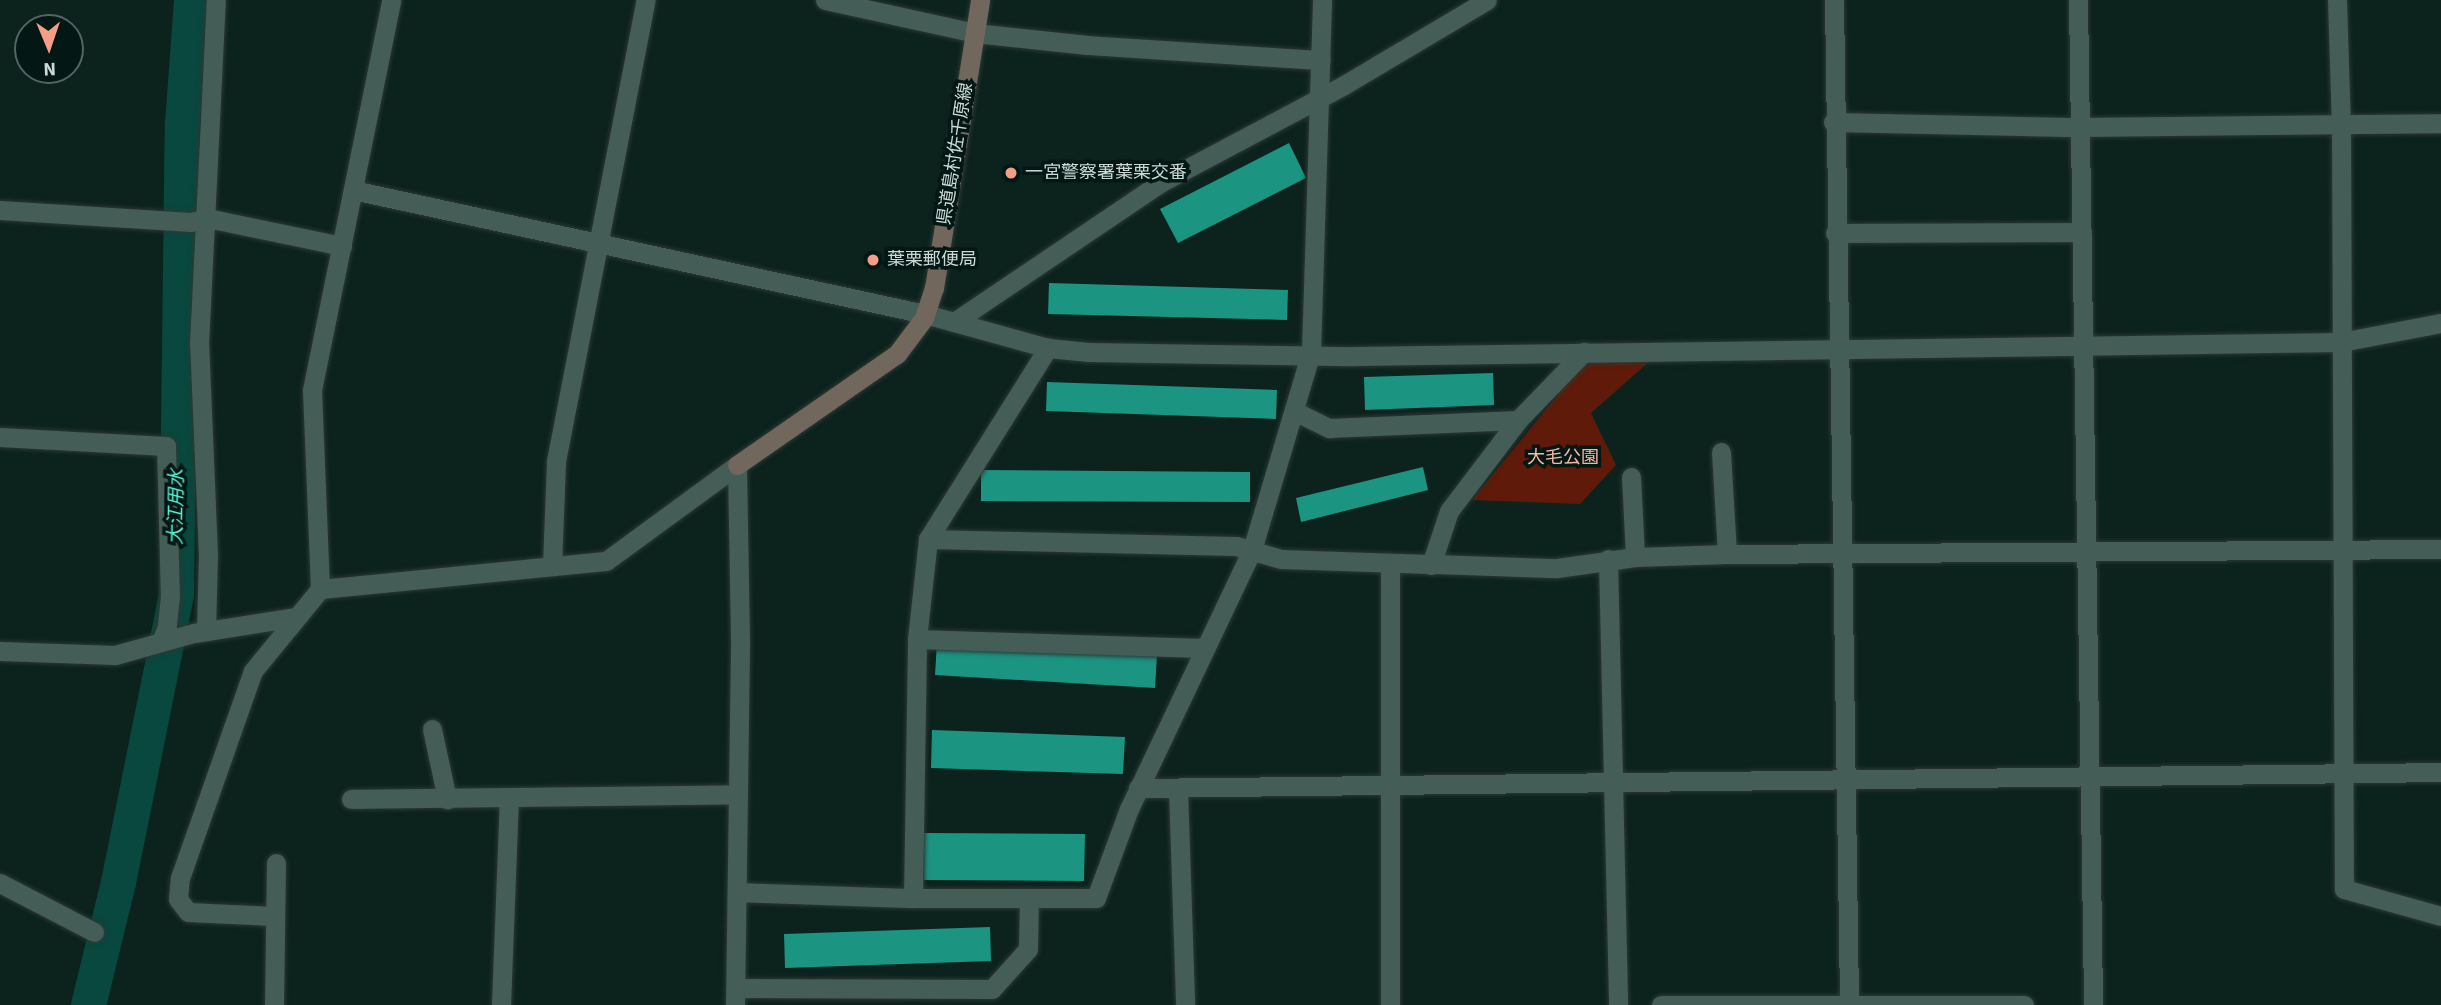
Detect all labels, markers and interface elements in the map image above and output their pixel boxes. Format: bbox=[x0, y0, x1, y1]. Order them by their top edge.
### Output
north arrow bbox=[14, 14, 84, 84]
text: N bbox=[43, 55, 56, 82]
street label: 県道島村佐千原線 bbox=[934, 81, 978, 227]
place label: 一宮警察署葉栗交番 bbox=[1025, 162, 1187, 184]
marker: 一宮警察署葉栗交番 bbox=[1003, 165, 1019, 181]
place label: 葉栗郵便局 bbox=[887, 249, 977, 271]
marker: 葉栗郵便局 bbox=[865, 252, 881, 268]
park label: 大毛公園 bbox=[1527, 447, 1599, 469]
water label: 大江用水 bbox=[165, 469, 189, 545]

